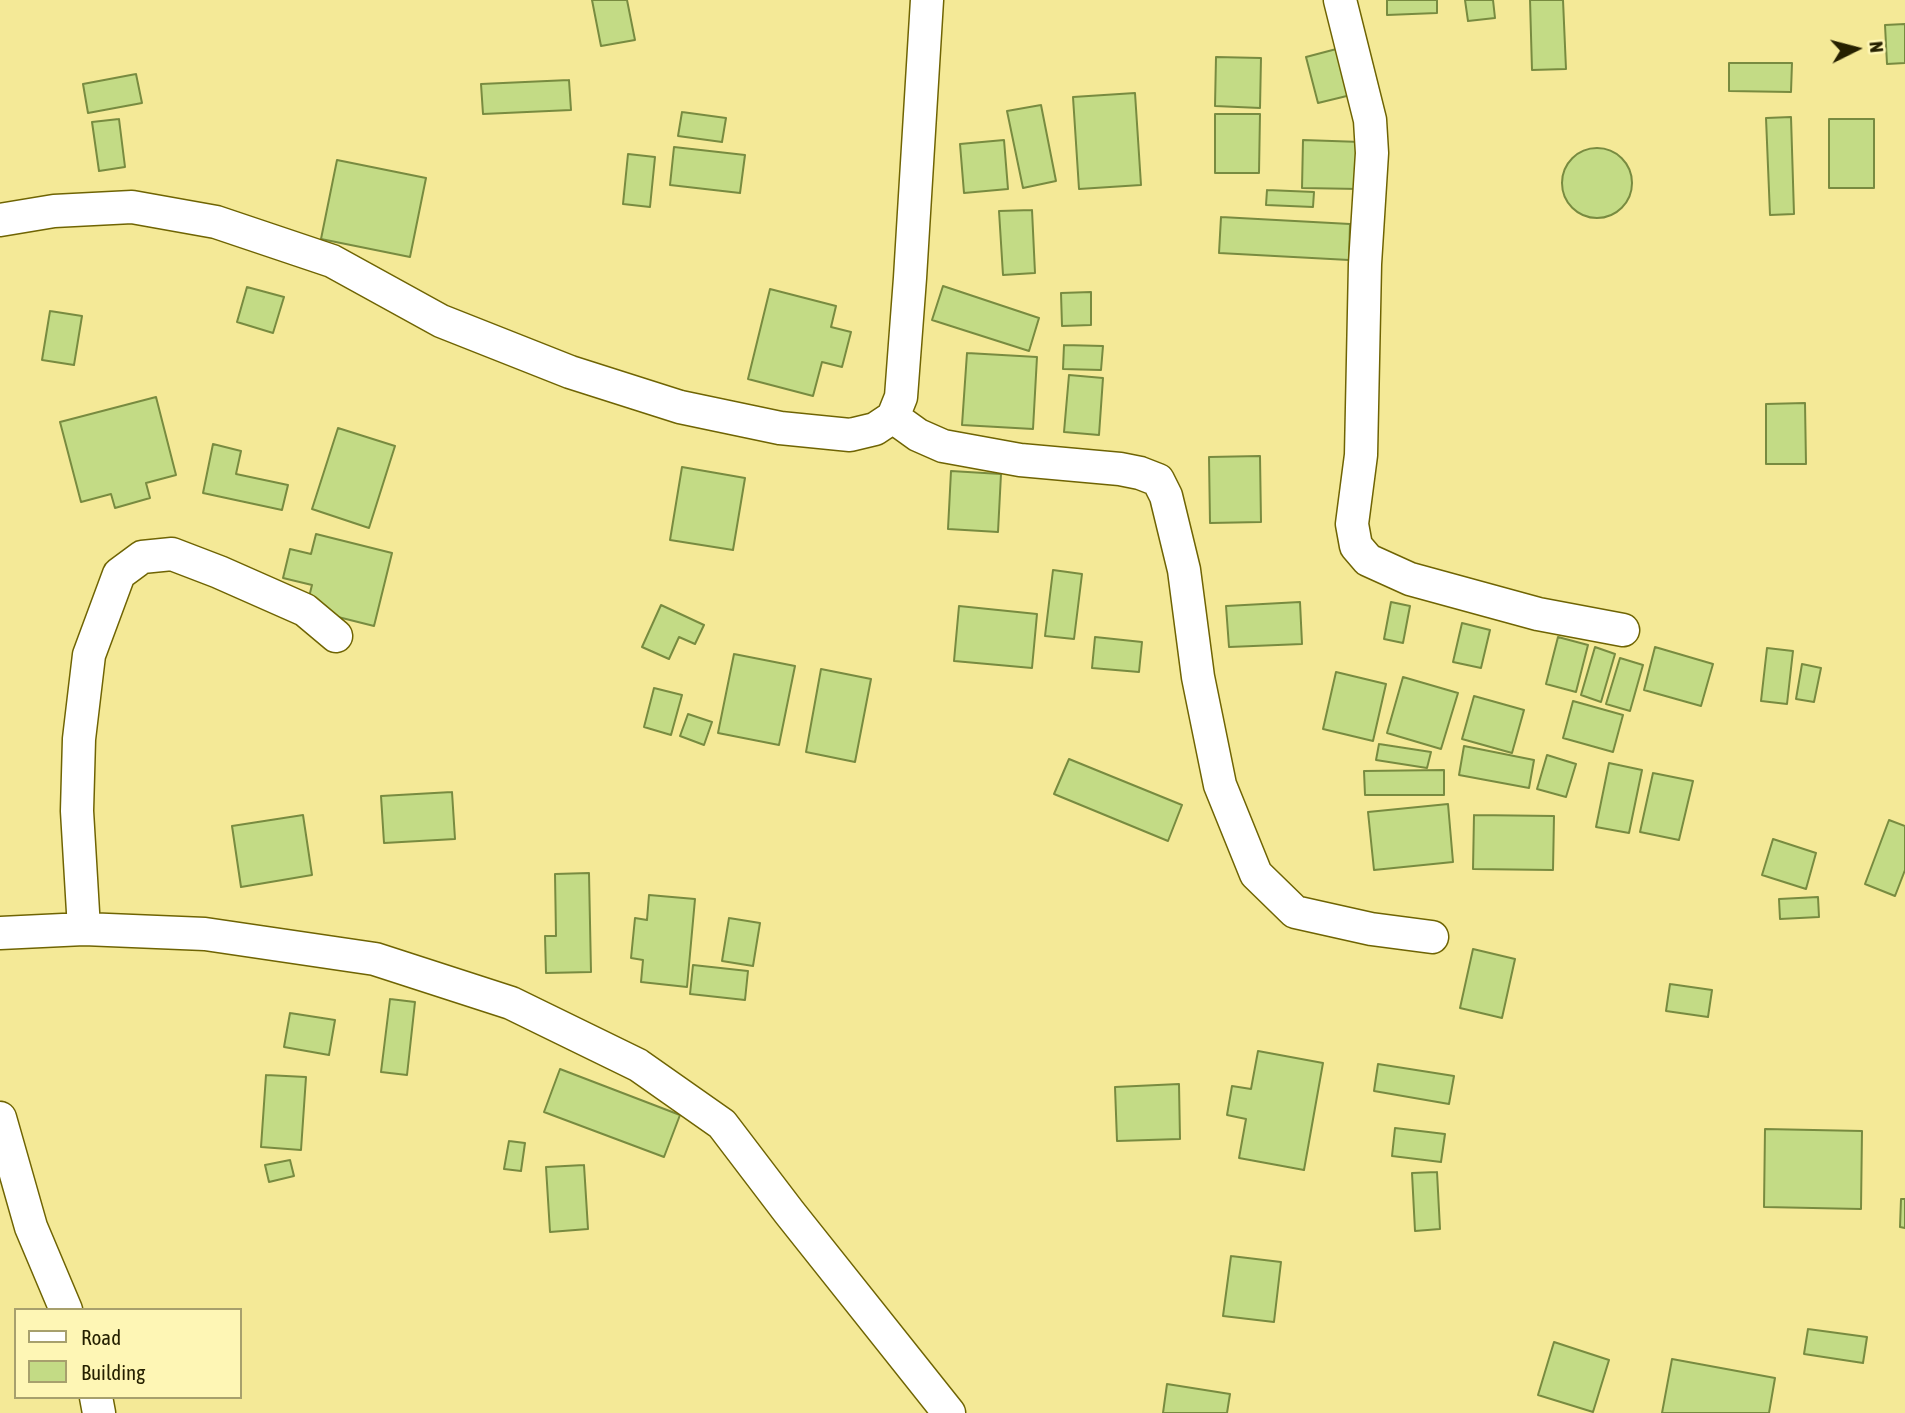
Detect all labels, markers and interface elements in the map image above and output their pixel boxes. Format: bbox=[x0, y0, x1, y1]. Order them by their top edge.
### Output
north arrow bbox=[1821, 14, 1891, 84]
text: N bbox=[1865, 40, 1888, 54]
legend bbox=[14, 1308, 242, 1399]
text: Road bbox=[81, 1325, 121, 1349]
text: Building bbox=[81, 1360, 145, 1384]

